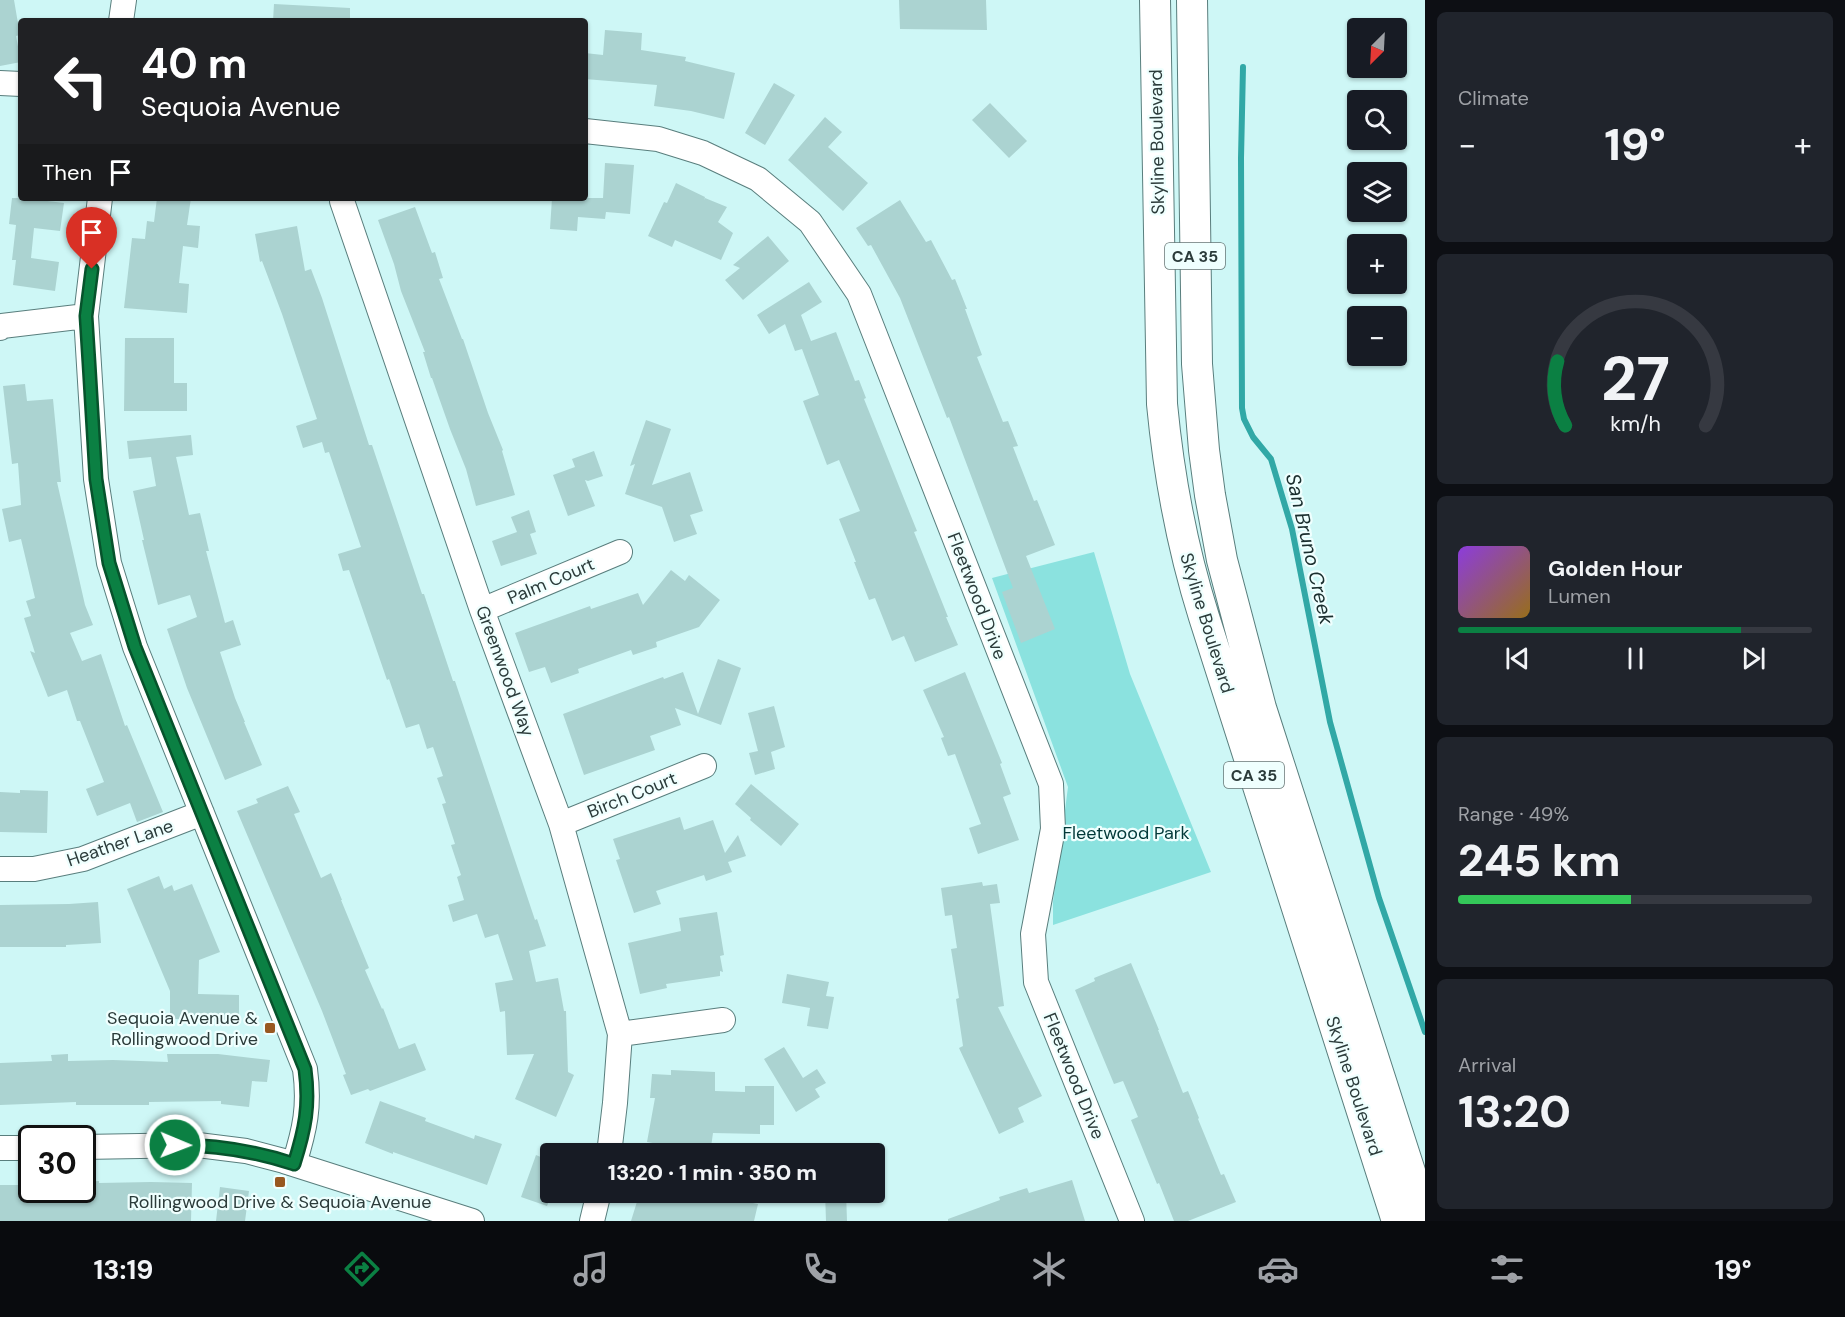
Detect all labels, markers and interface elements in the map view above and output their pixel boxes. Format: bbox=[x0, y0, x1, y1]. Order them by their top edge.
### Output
north arrow bbox=[1347, 18, 1407, 78]
map controls bbox=[1347, 18, 1407, 366]
text: 40 m bbox=[141, 36, 247, 91]
icon: left bbox=[42, 42, 120, 120]
street label: Skyline Boulevard bbox=[1144, 69, 1170, 215]
text: Climate bbox=[1458, 85, 1529, 111]
text: Sequoia Avenue bbox=[141, 89, 341, 124]
button: search bbox=[1347, 90, 1407, 150]
text: 19° bbox=[1604, 115, 1666, 174]
text: − bbox=[1458, 123, 1476, 166]
text: + bbox=[1794, 123, 1812, 166]
icon: arrive bbox=[104, 156, 137, 189]
text: Then bbox=[42, 158, 92, 187]
button: layers bbox=[1347, 162, 1407, 222]
pin bbox=[66, 207, 117, 269]
icon: arrive bbox=[75, 216, 108, 249]
button: + bbox=[1347, 234, 1407, 294]
road number: CA 35 bbox=[1165, 243, 1225, 269]
button: − bbox=[1347, 306, 1407, 366]
text: 27 bbox=[1600, 338, 1670, 419]
text: km/h bbox=[1610, 410, 1660, 438]
water label: San Bruno Creek bbox=[1280, 471, 1340, 628]
street label: Fleetwood Drive bbox=[942, 529, 1012, 663]
street label: Skyline Boulevard bbox=[1174, 550, 1240, 696]
street label: Palm Court bbox=[504, 552, 598, 610]
text: Golden Hour bbox=[1548, 554, 1683, 583]
text: Lumen bbox=[1548, 583, 1611, 609]
street label: Greenwood Way bbox=[470, 602, 540, 740]
icon: previous bbox=[1501, 642, 1534, 675]
icon: pause bbox=[1619, 642, 1652, 675]
icon: next bbox=[1737, 642, 1770, 675]
road number: CA 35 bbox=[1224, 762, 1284, 788]
street label: Birch Court bbox=[584, 766, 680, 824]
text: Range · 49% bbox=[1458, 801, 1569, 827]
street label: Heather Lane bbox=[64, 814, 176, 872]
park label: Fleetwood Park bbox=[1062, 821, 1190, 845]
text: 245 km bbox=[1458, 831, 1621, 890]
place label: Sequoia Avenue & Rollingwood Drive bbox=[107, 1006, 258, 1051]
street label: Fleetwood Drive bbox=[1038, 1009, 1110, 1143]
street label: Skyline Boulevard bbox=[1320, 1013, 1388, 1159]
marker: Sequoia Avenue & Rollingwood Drive bbox=[263, 1021, 277, 1035]
text: Arrival bbox=[1458, 1052, 1516, 1078]
text: 13:20 bbox=[1458, 1082, 1571, 1141]
position arrow bbox=[143, 1113, 207, 1177]
speed limit sign: 30 bbox=[18, 1125, 96, 1203]
text: 13:20 · 1 min · 350 m bbox=[608, 1158, 817, 1187]
marker: Rollingwood Drive & Sequoia Avenue bbox=[273, 1175, 287, 1189]
place label: Rollingwood Drive & Sequoia Avenue bbox=[129, 1190, 431, 1214]
icon: directions bbox=[341, 1248, 383, 1290]
icon: music bbox=[570, 1248, 612, 1290]
icon: phone bbox=[799, 1248, 841, 1290]
icon: climate bbox=[1028, 1248, 1070, 1290]
icon: car bbox=[1257, 1248, 1299, 1290]
icon: filters bbox=[1486, 1248, 1528, 1290]
text: 13:19 bbox=[94, 1252, 153, 1287]
text: 19° bbox=[1715, 1252, 1751, 1287]

